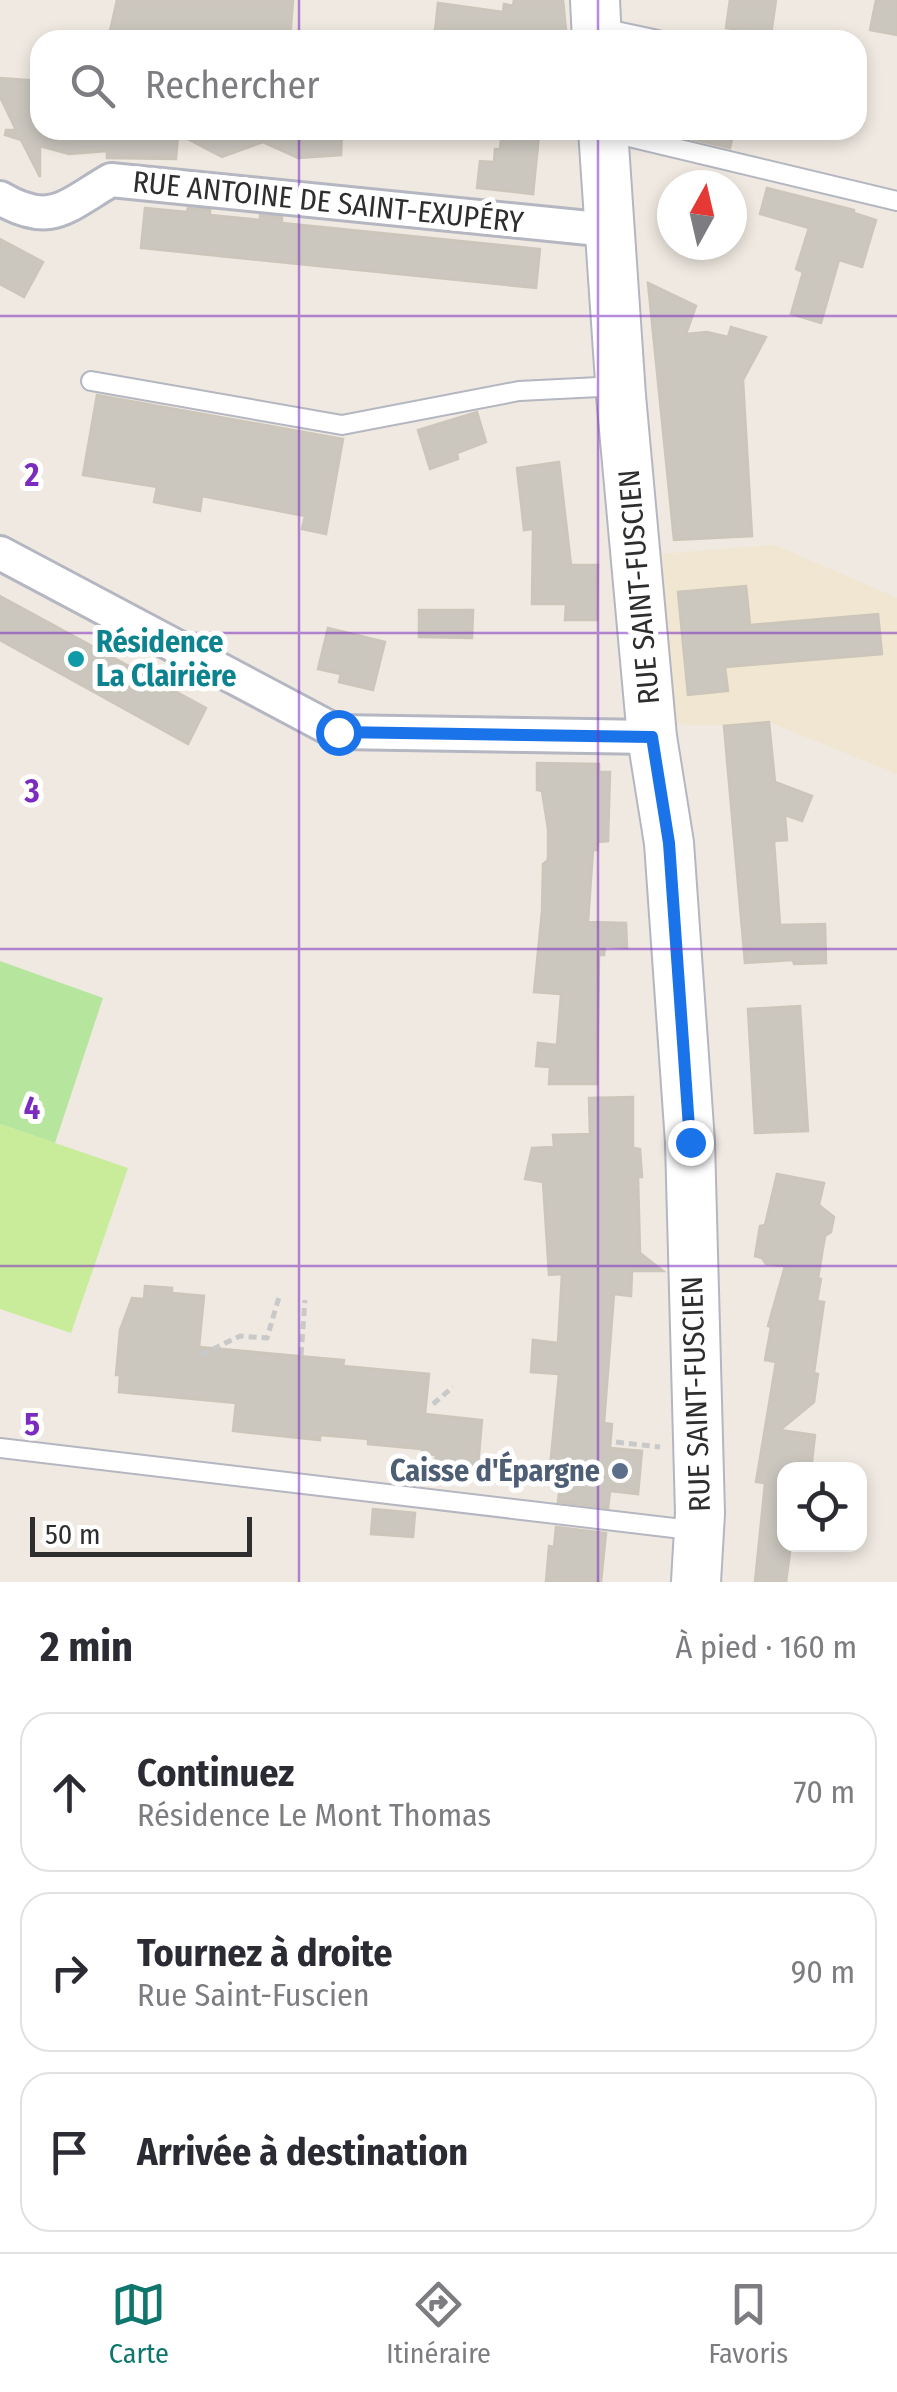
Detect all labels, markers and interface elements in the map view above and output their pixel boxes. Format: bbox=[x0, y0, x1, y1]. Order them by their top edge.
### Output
search box bbox=[30, 30, 867, 140]
icon: search bbox=[65, 58, 120, 113]
text: Rechercher bbox=[145, 62, 320, 108]
street label: RUE ANTOINE DE SAINT-EXUPÉRY bbox=[131, 164, 525, 240]
north arrow bbox=[657, 170, 747, 260]
text: 2 bbox=[24, 456, 40, 494]
street label: RUE SAINT-FUSCIEN bbox=[611, 468, 667, 706]
place label: Résidence La Clairière bbox=[96, 624, 236, 694]
marker: Résidence La Clairière bbox=[65, 648, 87, 670]
route start bbox=[316, 710, 362, 756]
text: 3 bbox=[23, 772, 40, 810]
text: 4 bbox=[24, 1089, 40, 1127]
route end bbox=[668, 1120, 714, 1166]
street label: RUE SAINT-FUSCIEN bbox=[674, 1276, 718, 1512]
text: 5 bbox=[24, 1405, 40, 1443]
place label: Caisse d'Épargne bbox=[390, 1451, 600, 1489]
marker: Caisse d'Épargne bbox=[609, 1460, 631, 1482]
map controls bbox=[777, 1462, 867, 1552]
button: locate bbox=[777, 1462, 867, 1552]
scale bar bbox=[30, 1512, 252, 1556]
text: 50 m bbox=[45, 1518, 101, 1551]
text: 2 min bbox=[40, 1622, 133, 1672]
text: À pied · 160 m bbox=[676, 1628, 857, 1666]
text: Continuez bbox=[137, 1750, 294, 1796]
icon: ahead bbox=[42, 1765, 97, 1820]
text: 70 m bbox=[794, 1773, 855, 1811]
text: Résidence Le Mont Thomas bbox=[137, 1796, 491, 1834]
text: Tournez à droite bbox=[137, 1930, 393, 1976]
icon: right bbox=[42, 1945, 97, 2000]
text: 90 m bbox=[791, 1953, 855, 1991]
text: Rue Saint-Fuscien bbox=[137, 1976, 370, 2014]
icon: arrive bbox=[42, 2125, 97, 2180]
text: Arrivée à destination bbox=[137, 2129, 468, 2175]
tab: Carte bbox=[109, 2277, 169, 2370]
tab: Itinéraire bbox=[386, 2277, 491, 2370]
tab: Favoris bbox=[708, 2277, 788, 2370]

